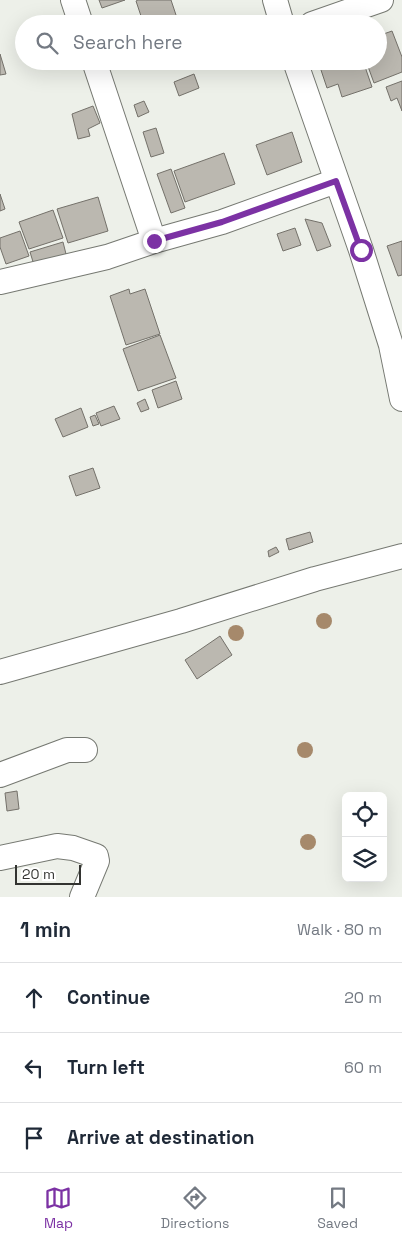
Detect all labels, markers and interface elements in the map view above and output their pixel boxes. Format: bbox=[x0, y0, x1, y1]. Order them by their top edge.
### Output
search box bbox=[15, 15, 387, 70]
icon: search bbox=[33, 29, 61, 57]
text: Search here bbox=[73, 30, 183, 55]
route end bbox=[143, 230, 166, 253]
route start bbox=[350, 239, 373, 262]
map controls bbox=[342, 792, 387, 882]
button: locate bbox=[342, 792, 387, 837]
button: layers bbox=[342, 837, 387, 882]
scale bar bbox=[15, 862, 81, 885]
text: 20 m bbox=[22, 865, 55, 883]
text: 1 min bbox=[20, 916, 71, 943]
text: Walk · 80 m bbox=[297, 919, 382, 940]
icon: ahead bbox=[20, 984, 48, 1012]
text: Continue bbox=[67, 985, 150, 1010]
text: 20 m bbox=[344, 987, 382, 1008]
icon: left bbox=[20, 1054, 48, 1082]
text: Turn left bbox=[67, 1055, 145, 1080]
text: 60 m bbox=[344, 1057, 382, 1078]
icon: arrive bbox=[20, 1124, 48, 1152]
text: Arrive at destination bbox=[67, 1125, 255, 1150]
tab: Map bbox=[44, 1184, 73, 1232]
tab: Directions bbox=[161, 1184, 229, 1232]
tab: Saved bbox=[317, 1184, 358, 1232]

